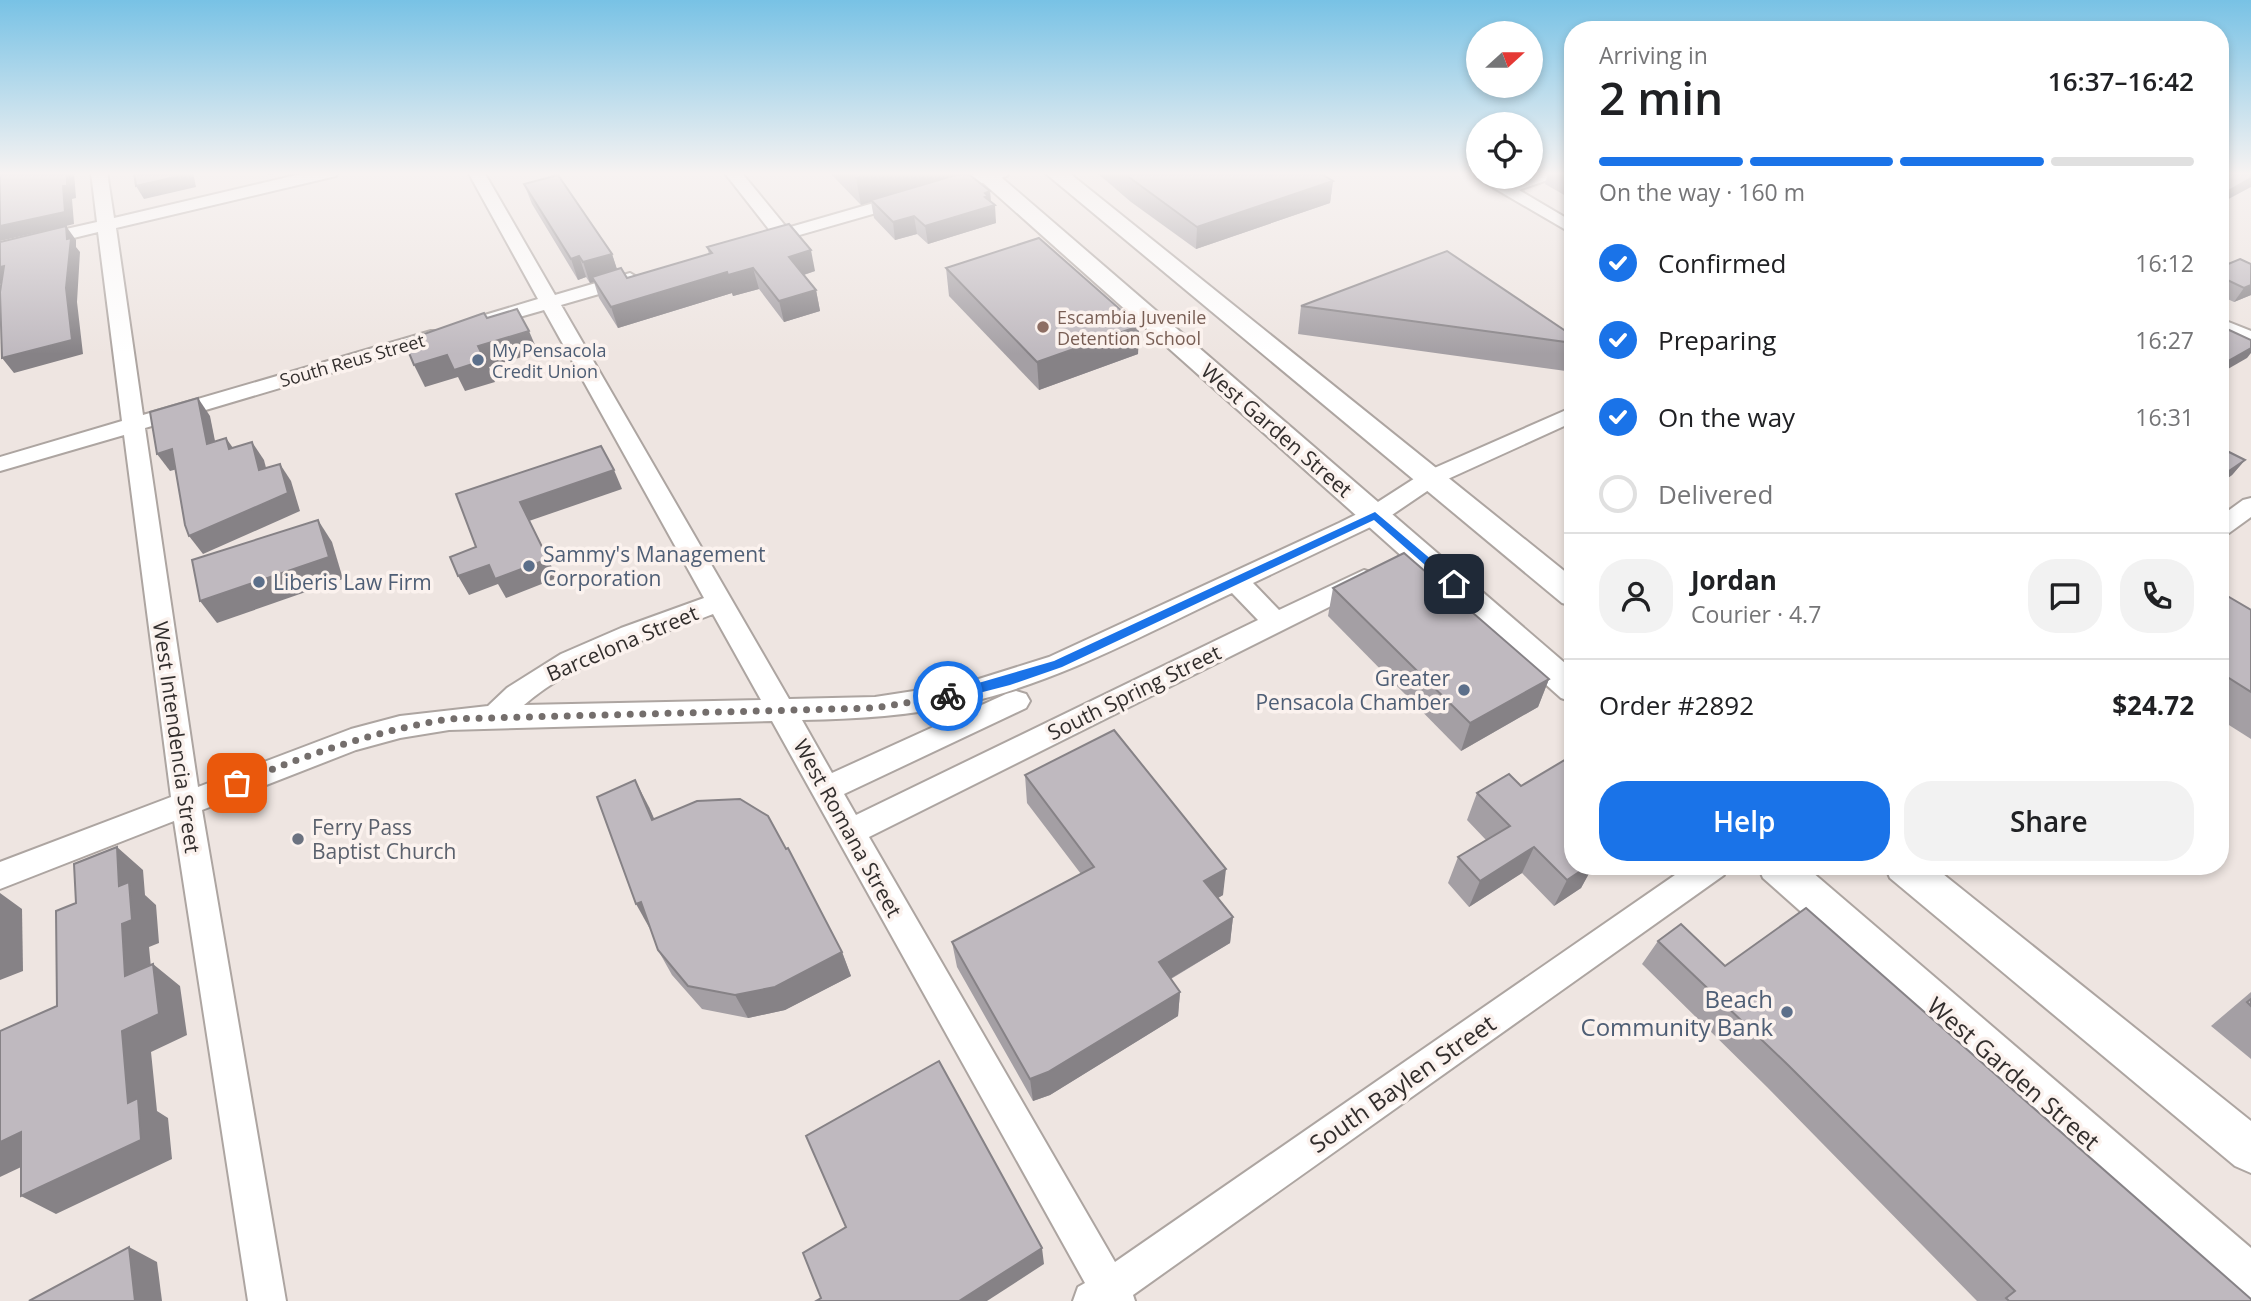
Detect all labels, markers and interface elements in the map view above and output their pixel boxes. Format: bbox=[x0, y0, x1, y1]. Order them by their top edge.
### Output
north arrow bbox=[1466, 21, 1544, 98]
map controls bbox=[1466, 21, 1543, 189]
text: Arriving in bbox=[1599, 39, 1708, 71]
text: 16:37–16:42 bbox=[2048, 63, 2194, 99]
text: 2 min bbox=[1599, 66, 1723, 128]
button: locate bbox=[1466, 112, 1543, 189]
text: On the way · 160 m bbox=[1599, 176, 1805, 208]
icon: check bbox=[1599, 244, 1637, 282]
text: Confirmed bbox=[1658, 245, 1786, 281]
text: 16:12 bbox=[2135, 247, 2194, 279]
place label: Escambia Juvenile Detention School bbox=[1057, 305, 1206, 350]
marker: Escambia Juvenile Detention School bbox=[1035, 319, 1051, 335]
icon: check bbox=[1599, 321, 1637, 359]
text: Preparing bbox=[1658, 322, 1776, 358]
text: 16:27 bbox=[2135, 324, 2194, 356]
street label: South Reus Street bbox=[277, 328, 427, 392]
place label: My Pensacola Credit Union bbox=[492, 338, 606, 383]
marker: My Pensacola Credit Union bbox=[470, 352, 486, 368]
street label: West Garden Street bbox=[1196, 357, 1358, 503]
icon: check bbox=[1599, 398, 1637, 436]
text: On the way bbox=[1658, 399, 1795, 435]
text: 16:31 bbox=[2135, 401, 2194, 433]
text: Delivered bbox=[1658, 476, 1773, 512]
place label: Sammy's Management Corporation bbox=[543, 540, 766, 592]
pin bbox=[1424, 554, 1484, 614]
marker: Sammy's Management Corporation bbox=[521, 558, 537, 574]
button: person bbox=[1599, 559, 1673, 633]
button: chat bbox=[2028, 559, 2102, 633]
button: phone bbox=[2120, 559, 2194, 633]
text: Jordan bbox=[1691, 562, 1777, 598]
icon: home bbox=[1435, 565, 1473, 603]
place label: Liberis Law Firm bbox=[273, 568, 432, 596]
marker: Liberis Law Firm bbox=[251, 574, 267, 590]
street label: Barcelona Street bbox=[542, 598, 702, 688]
text: Courier · 4.7 bbox=[1691, 598, 1821, 630]
street label: West Intendencia Street bbox=[147, 619, 207, 855]
street label: South Spring Street bbox=[1043, 638, 1225, 746]
courier bbox=[913, 661, 983, 731]
place label: Greater Pensacola Chamber bbox=[1255, 664, 1450, 716]
icon: bike bbox=[929, 677, 967, 715]
marker: Greater Pensacola Chamber bbox=[1456, 682, 1472, 698]
text: Order #2892 bbox=[1599, 687, 1754, 723]
text: $24.72 bbox=[2112, 687, 2194, 723]
street label: West Romana Street bbox=[787, 734, 909, 922]
pin bbox=[207, 753, 267, 813]
icon: bag bbox=[218, 764, 256, 802]
button: Help bbox=[1599, 781, 1890, 861]
button: Share bbox=[1904, 781, 2194, 861]
place label: Ferry Pass Baptist Church bbox=[312, 813, 456, 865]
marker: Ferry Pass Baptist Church bbox=[290, 831, 306, 847]
place label: Beach Community Bank bbox=[1581, 982, 1773, 1043]
street label: West Garden Street bbox=[1921, 989, 2107, 1157]
marker: Beach Community Bank bbox=[1779, 1004, 1795, 1020]
street label: South Baylen Street bbox=[1302, 1006, 1502, 1160]

